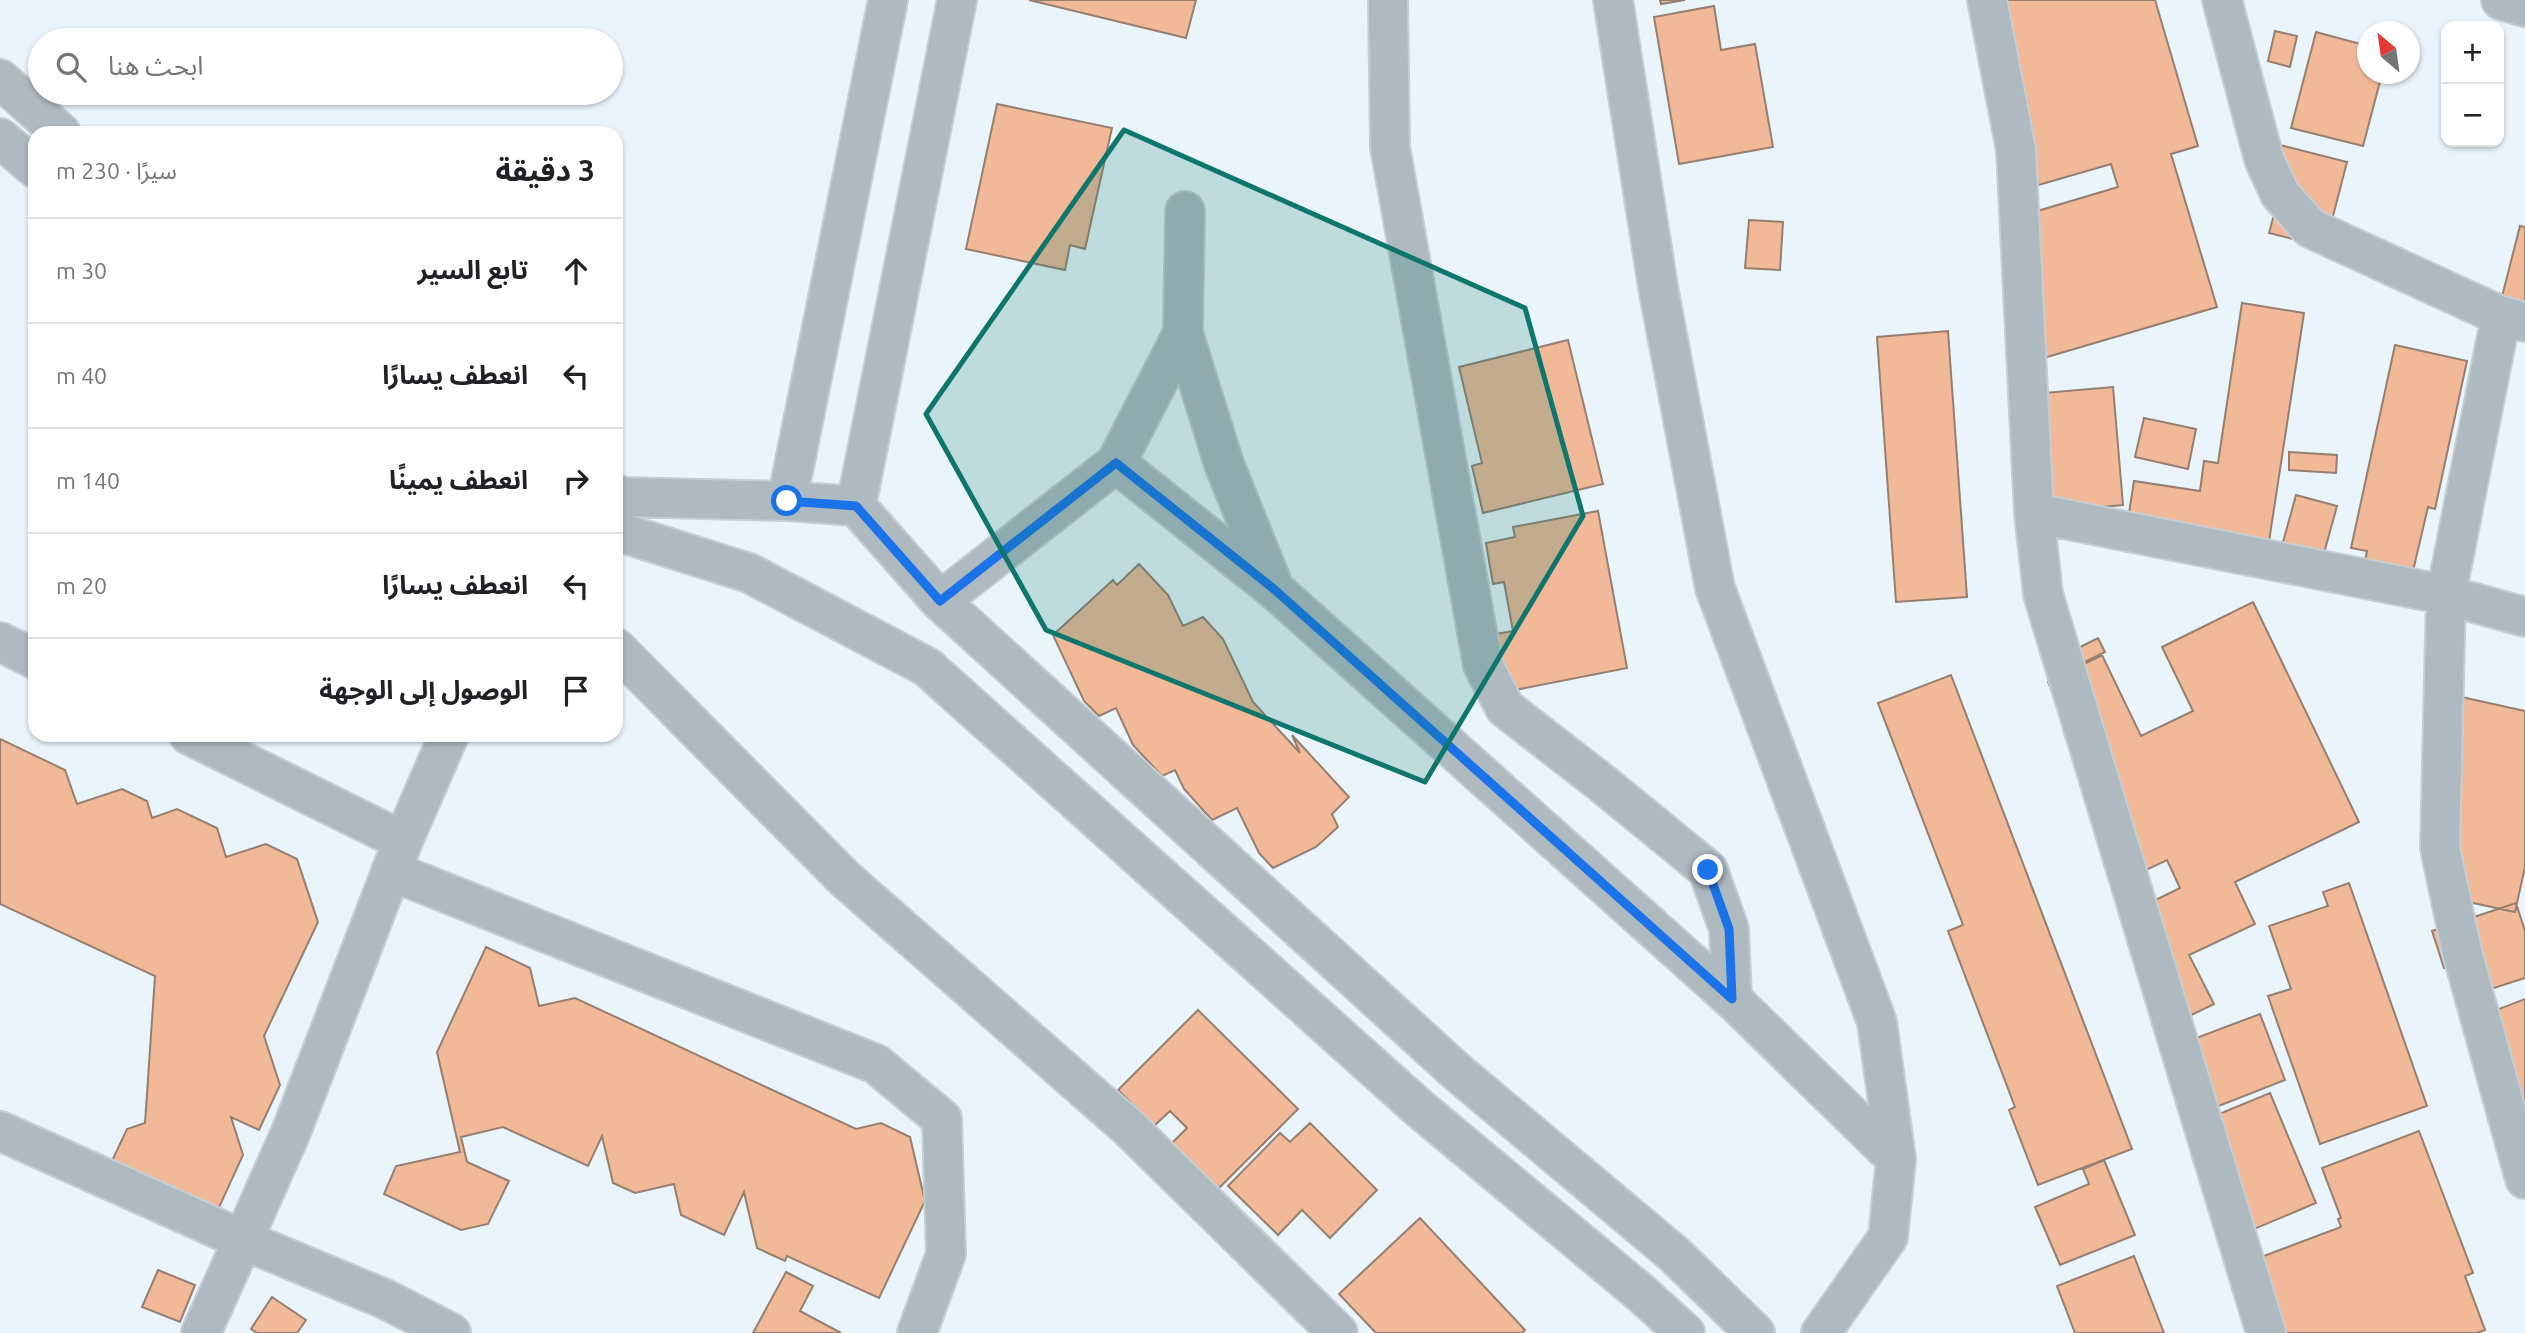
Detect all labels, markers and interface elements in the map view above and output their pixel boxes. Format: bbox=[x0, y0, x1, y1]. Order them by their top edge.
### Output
north arrow bbox=[2357, 21, 2420, 84]
map controls bbox=[2441, 21, 2504, 147]
button: + bbox=[2441, 21, 2504, 84]
search box bbox=[28, 28, 623, 105]
icon: search bbox=[52, 48, 90, 86]
text: ابحث هنا bbox=[108, 51, 204, 80]
button: − bbox=[2441, 84, 2504, 147]
text: 3 دقيقة bbox=[495, 153, 595, 187]
text: سيرًا · 230 m bbox=[56, 158, 177, 183]
icon: ahead bbox=[557, 252, 595, 290]
text: تابع السير bbox=[418, 255, 528, 284]
text: 30 m bbox=[56, 258, 107, 283]
icon: left bbox=[557, 357, 595, 395]
text: انعطف يسارًا bbox=[382, 360, 528, 389]
text: 40 m bbox=[56, 363, 107, 388]
icon: right bbox=[557, 462, 595, 500]
text: انعطف يمينًا bbox=[389, 465, 528, 494]
text: 140 m bbox=[56, 468, 120, 493]
route start bbox=[771, 485, 802, 516]
icon: left bbox=[557, 567, 595, 605]
text: انعطف يسارًا bbox=[382, 570, 528, 599]
text: 20 m bbox=[56, 573, 107, 598]
icon: arrive bbox=[557, 672, 595, 710]
text: الوصول إلى الوجهة bbox=[319, 675, 528, 704]
route end bbox=[1692, 854, 1723, 885]

